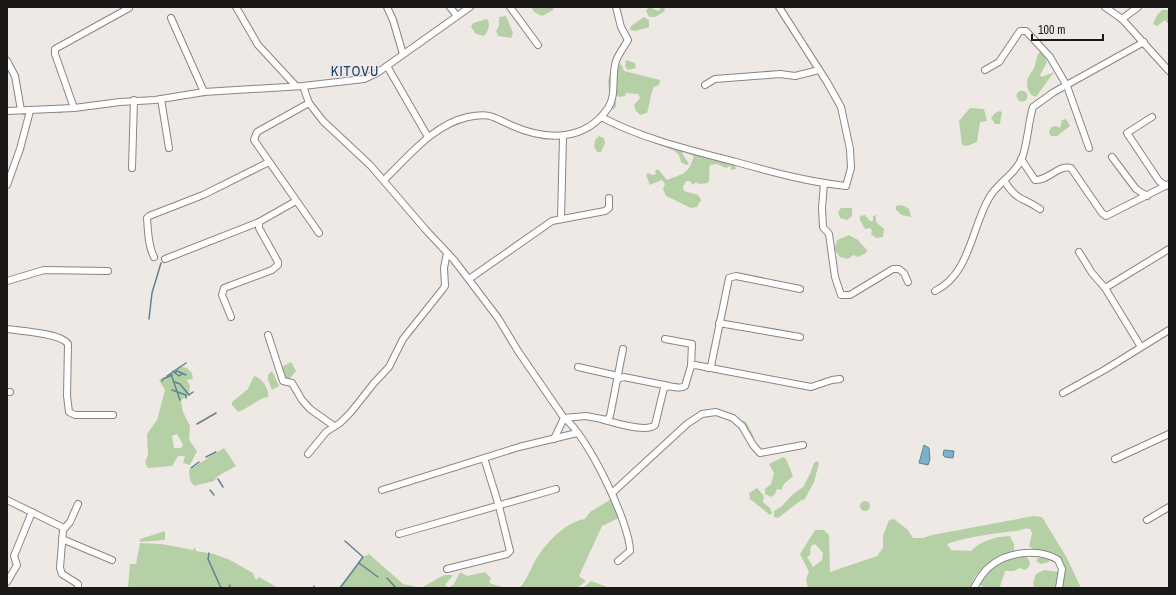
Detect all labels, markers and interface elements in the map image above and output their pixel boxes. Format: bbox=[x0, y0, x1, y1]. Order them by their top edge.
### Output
scale bar bbox=[1032, 16, 1103, 42]
text: 100 m bbox=[1038, 22, 1065, 38]
district label: KITOVU bbox=[331, 62, 379, 80]

